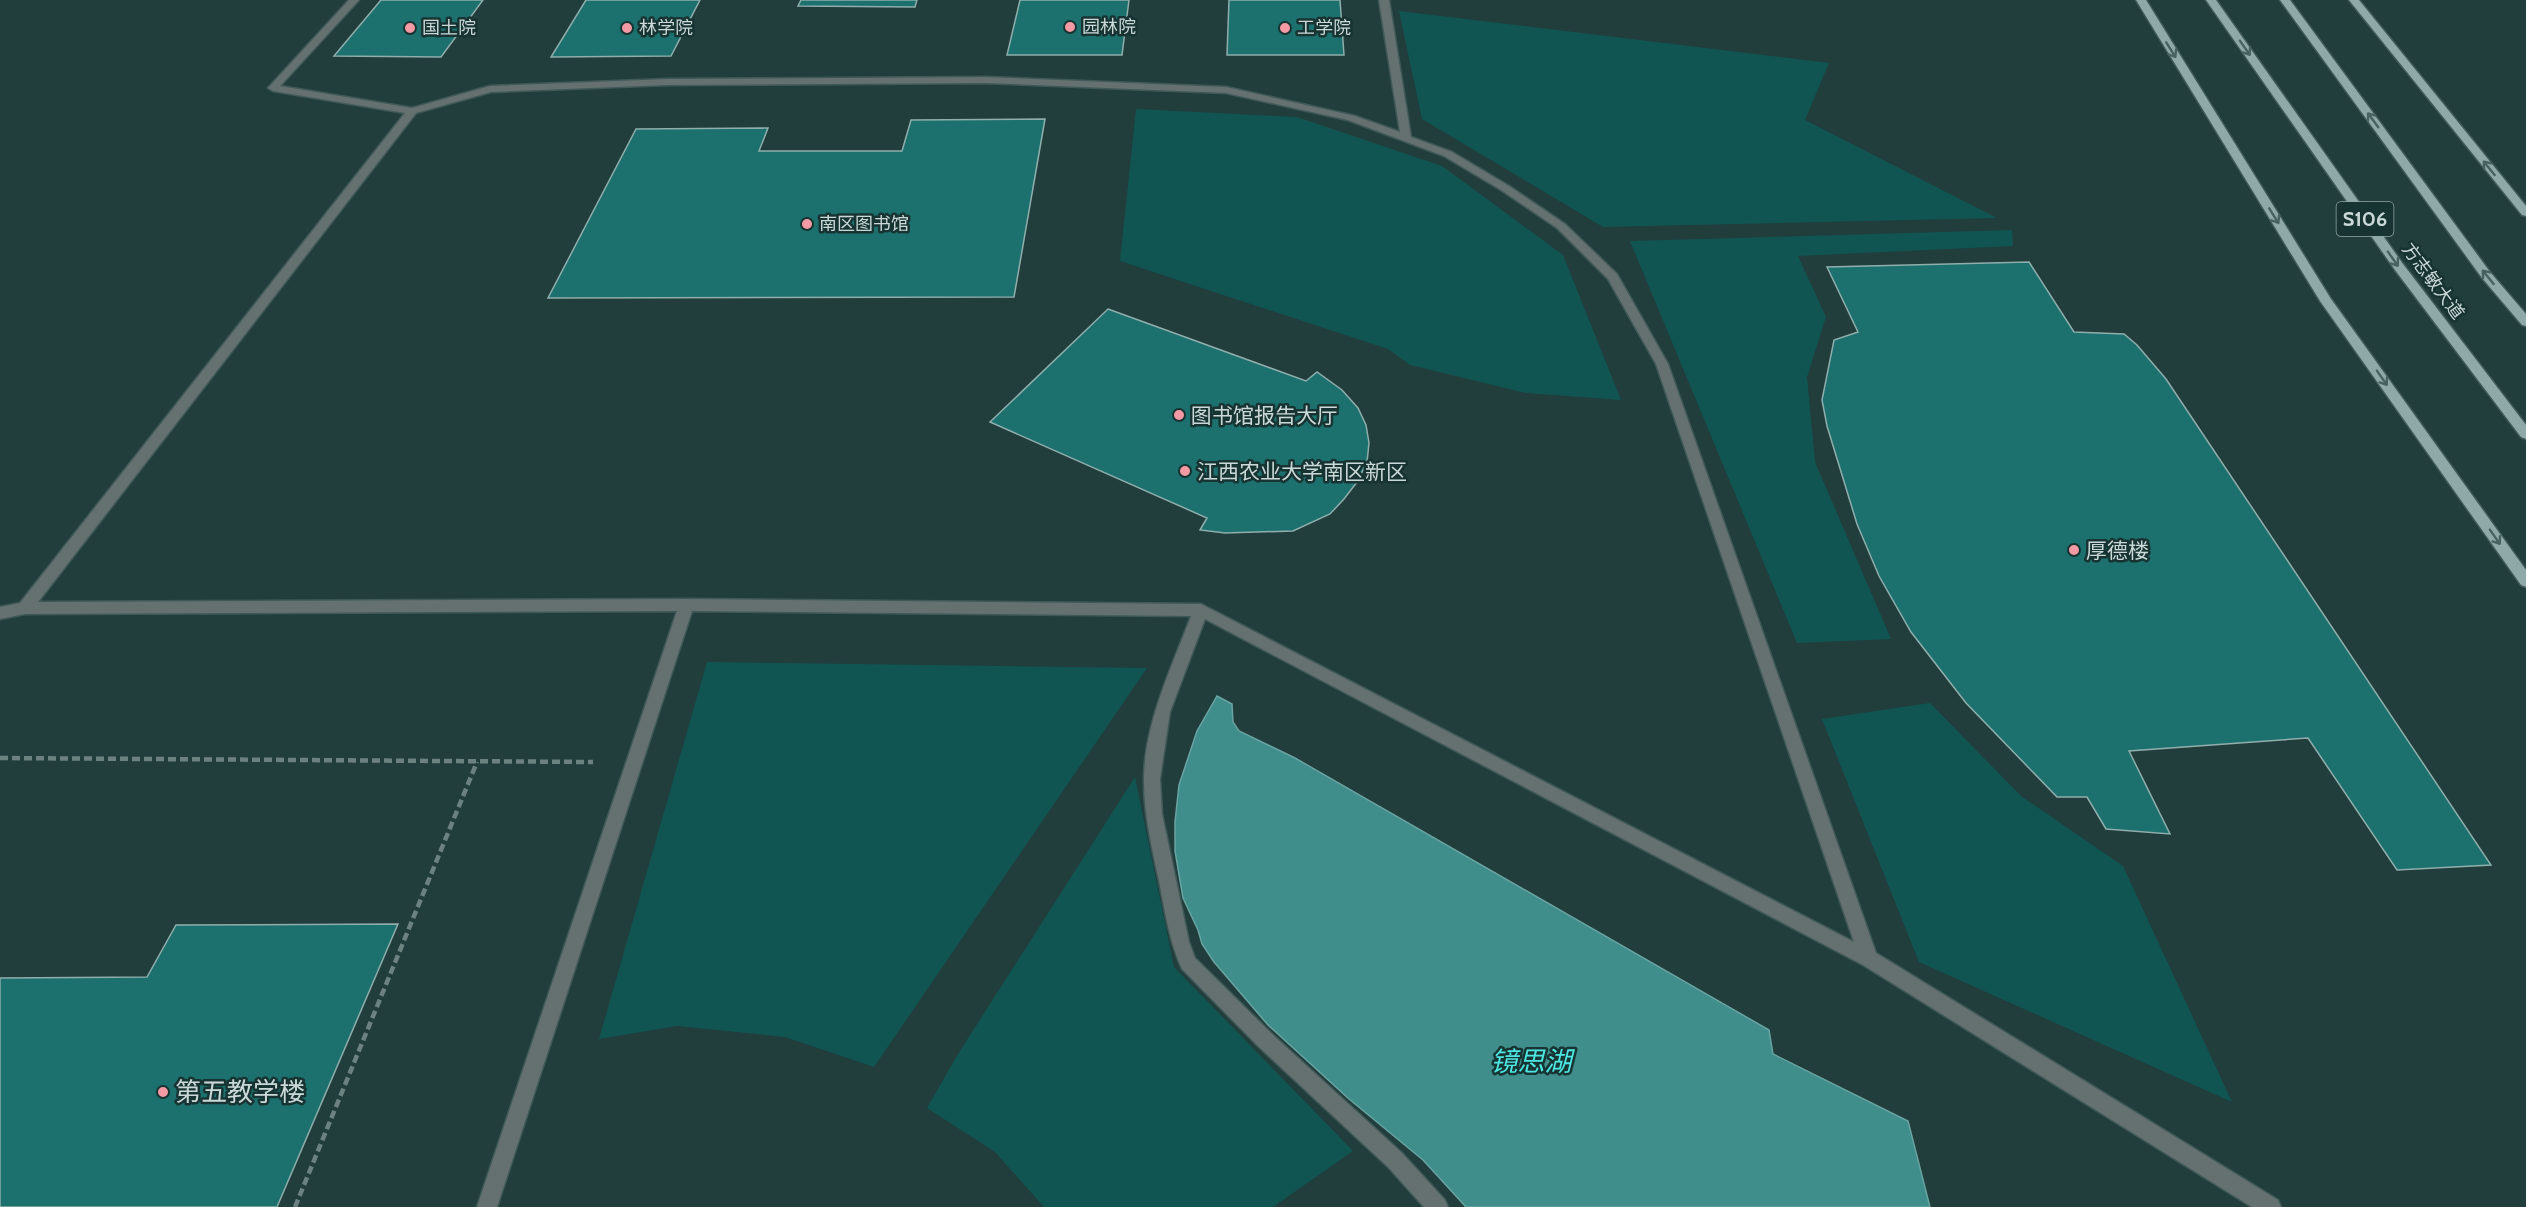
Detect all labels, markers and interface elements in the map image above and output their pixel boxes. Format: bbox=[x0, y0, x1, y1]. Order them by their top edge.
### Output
place label: 园林院 bbox=[1082, 16, 1136, 38]
place label: 国土院 bbox=[422, 17, 476, 39]
place label: 林学院 bbox=[639, 17, 693, 39]
place label: 工学院 bbox=[1297, 17, 1351, 39]
marker: 园林院 bbox=[1063, 20, 1077, 34]
marker: 国土院 bbox=[403, 21, 417, 35]
marker: 林学院 bbox=[620, 21, 634, 35]
marker: 工学院 bbox=[1278, 21, 1292, 35]
one-way arrow bbox=[2239, 39, 2251, 55]
one-way arrow bbox=[2166, 41, 2178, 58]
one-way arrow bbox=[2367, 113, 2379, 129]
one-way arrow bbox=[2483, 160, 2496, 176]
road number: S106 bbox=[2336, 202, 2394, 236]
one-way arrow bbox=[2268, 207, 2280, 224]
place label: 南区图书馆 bbox=[819, 213, 909, 235]
marker: 南区图书馆 bbox=[800, 217, 814, 231]
street label: 方志敏大道 bbox=[2397, 238, 2469, 324]
one-way arrow bbox=[2387, 250, 2399, 266]
one-way arrow bbox=[2482, 269, 2495, 285]
one-way arrow bbox=[2375, 370, 2388, 386]
place label: 图书馆报告大厅 bbox=[1191, 403, 1338, 428]
marker: 图书馆报告大厅 bbox=[1172, 408, 1186, 422]
place label: 江西农业大学南区新区 bbox=[1197, 459, 1407, 484]
marker: 江西农业大学南区新区 bbox=[1178, 464, 1192, 478]
one-way arrow bbox=[2488, 529, 2501, 545]
place label: 厚德楼 bbox=[2086, 538, 2149, 563]
marker: 厚德楼 bbox=[2067, 543, 2081, 557]
water label: 镜思湖 bbox=[1491, 1045, 1575, 1078]
place label: 第五教学楼 bbox=[175, 1076, 305, 1108]
marker: 第五教学楼 bbox=[156, 1085, 170, 1099]

